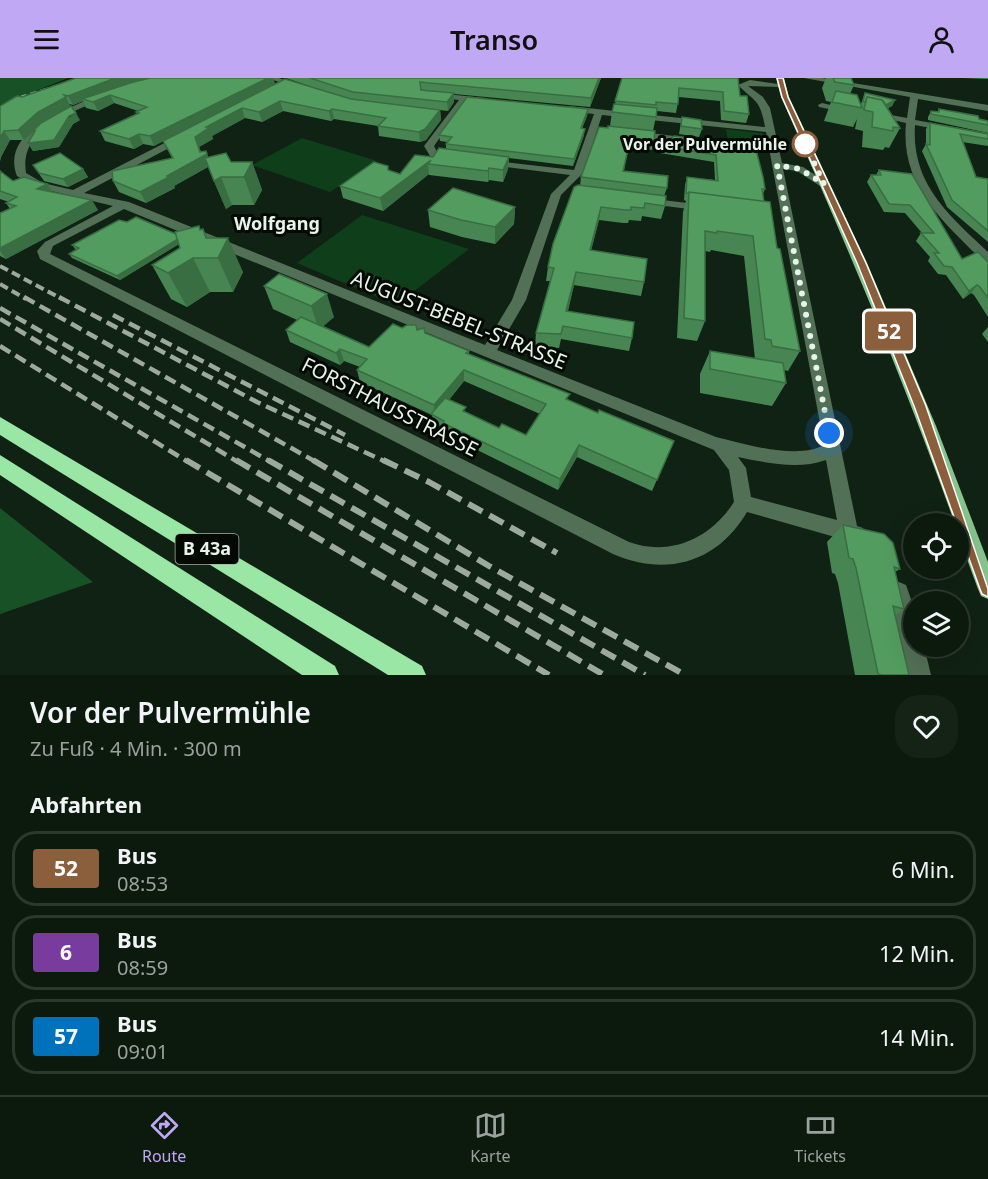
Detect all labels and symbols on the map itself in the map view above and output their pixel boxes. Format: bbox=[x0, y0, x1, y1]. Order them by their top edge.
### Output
marker: Vor der Pulvermühle bbox=[792, 131, 818, 157]
place label: Vor der Pulvermühle bbox=[623, 133, 787, 155]
district label: Wolfgang bbox=[234, 211, 320, 235]
street label: AUGUST-BEBEL-STRASSE bbox=[348, 264, 571, 375]
line badge: 52 bbox=[862, 312, 916, 350]
street label: FORSTHAUSSTRASSE bbox=[298, 350, 483, 463]
your location bbox=[814, 418, 844, 448]
road number: B 43a bbox=[176, 534, 238, 564]

